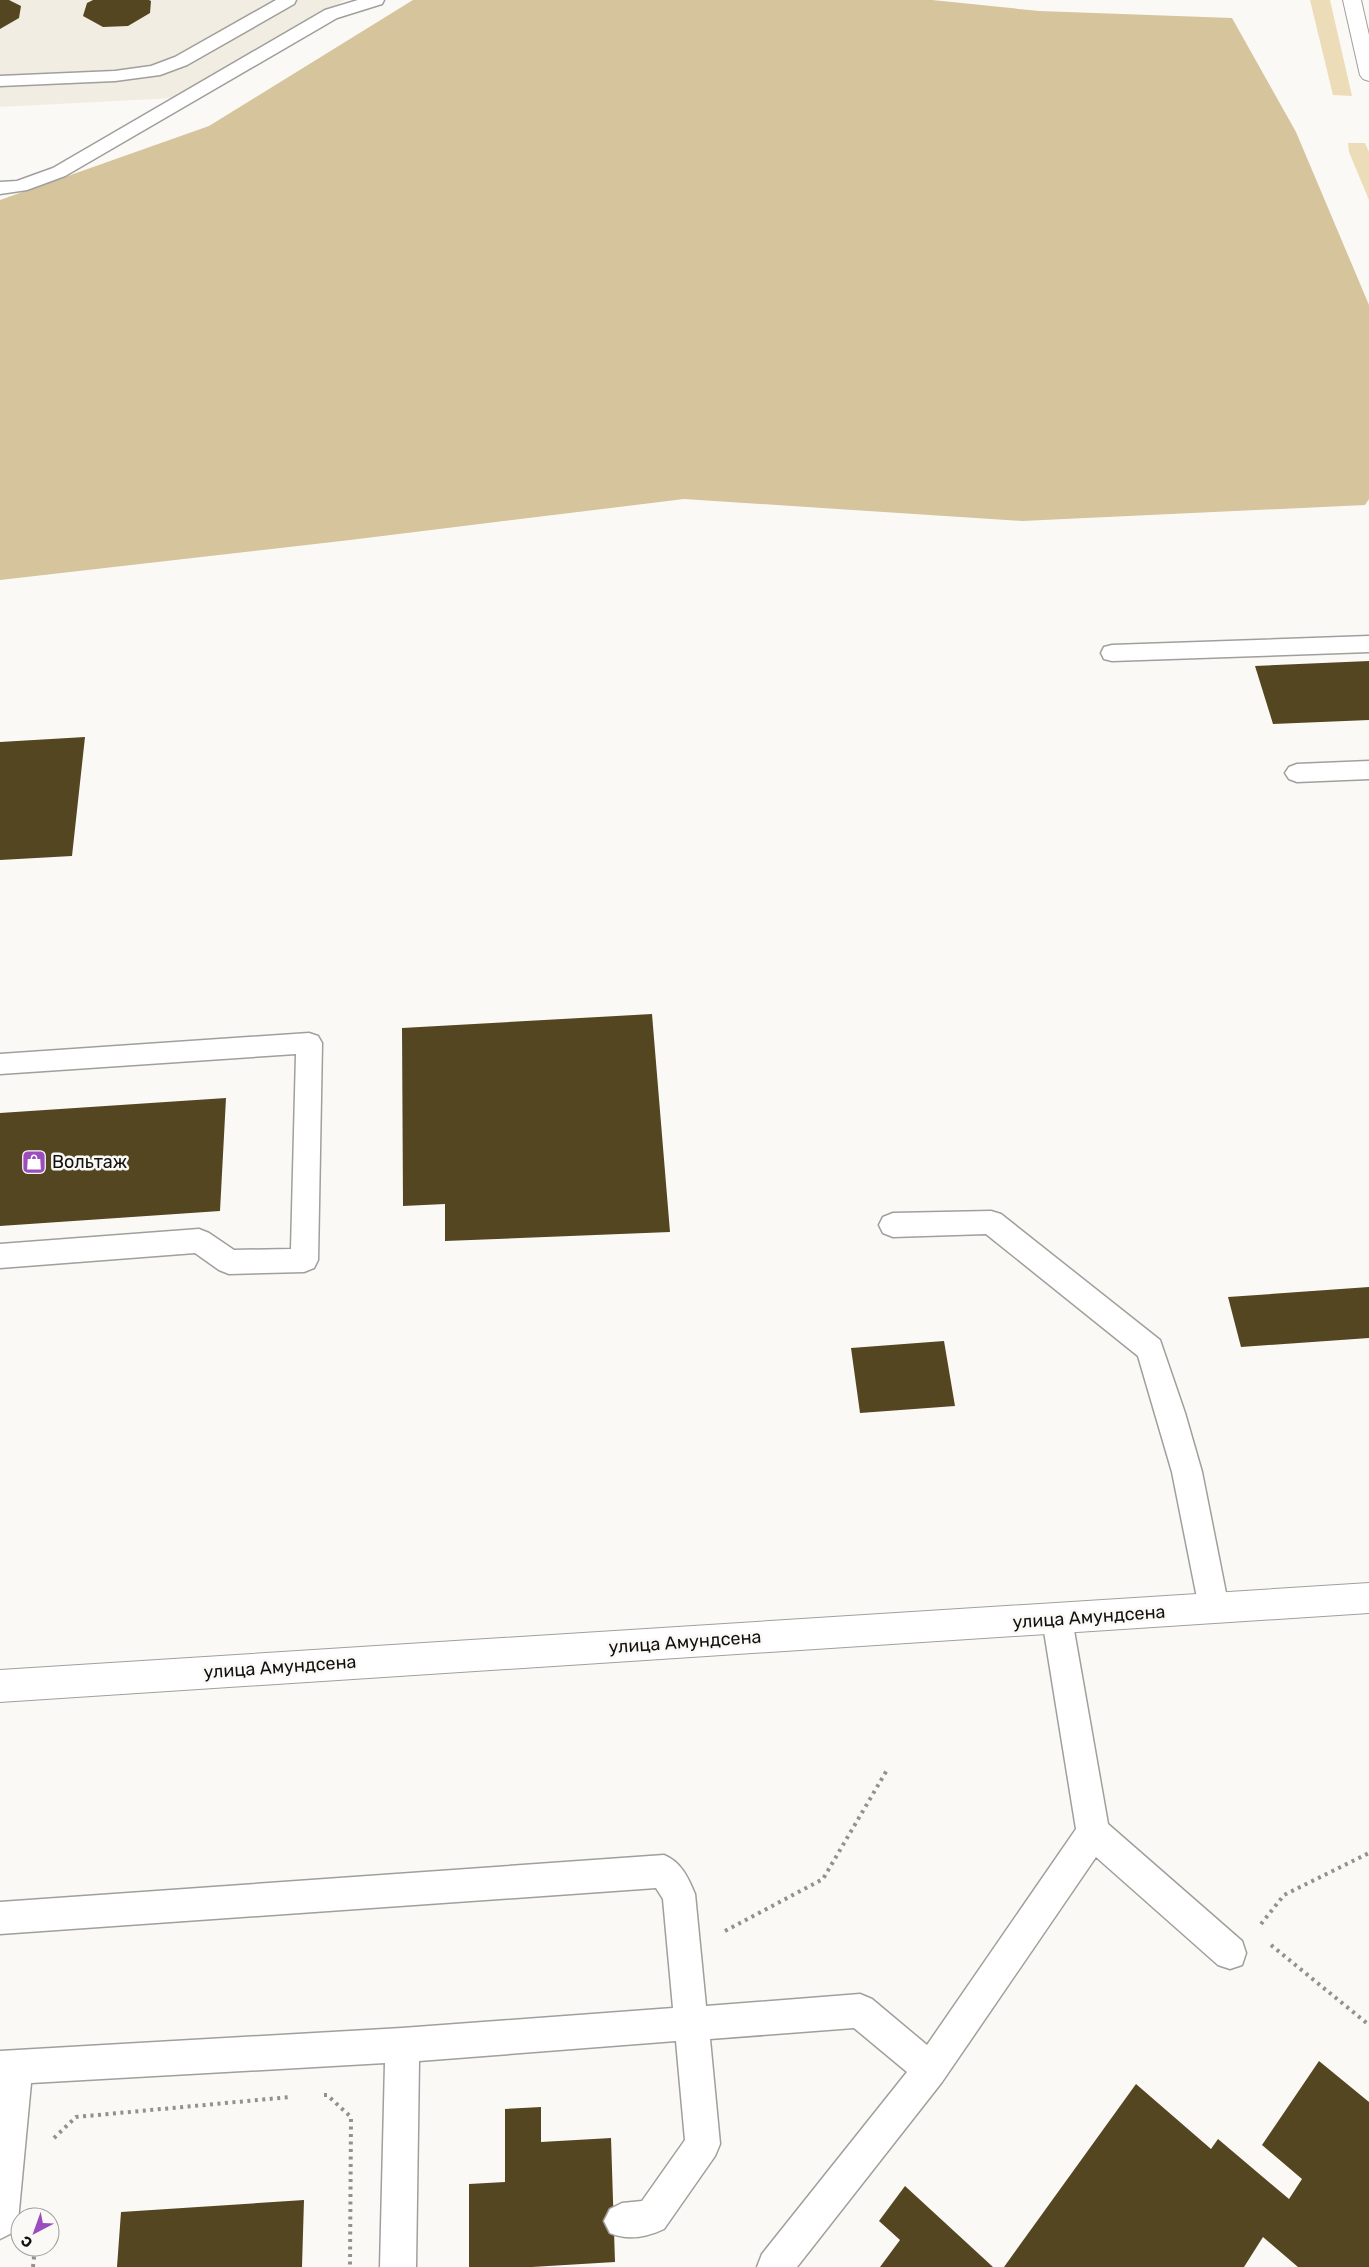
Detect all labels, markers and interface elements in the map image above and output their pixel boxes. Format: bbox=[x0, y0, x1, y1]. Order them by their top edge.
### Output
shop icon: Вольтаж bbox=[21, 1149, 47, 1175]
place label: Вольтаж bbox=[52, 1151, 127, 1173]
street label: улица Амундсена bbox=[1012, 1601, 1166, 1633]
street label: улица Амундсена bbox=[608, 1626, 762, 1658]
street label: улица Амундсена bbox=[203, 1651, 357, 1683]
north arrow bbox=[10, 2207, 60, 2257]
text: С bbox=[17, 2232, 36, 2251]

